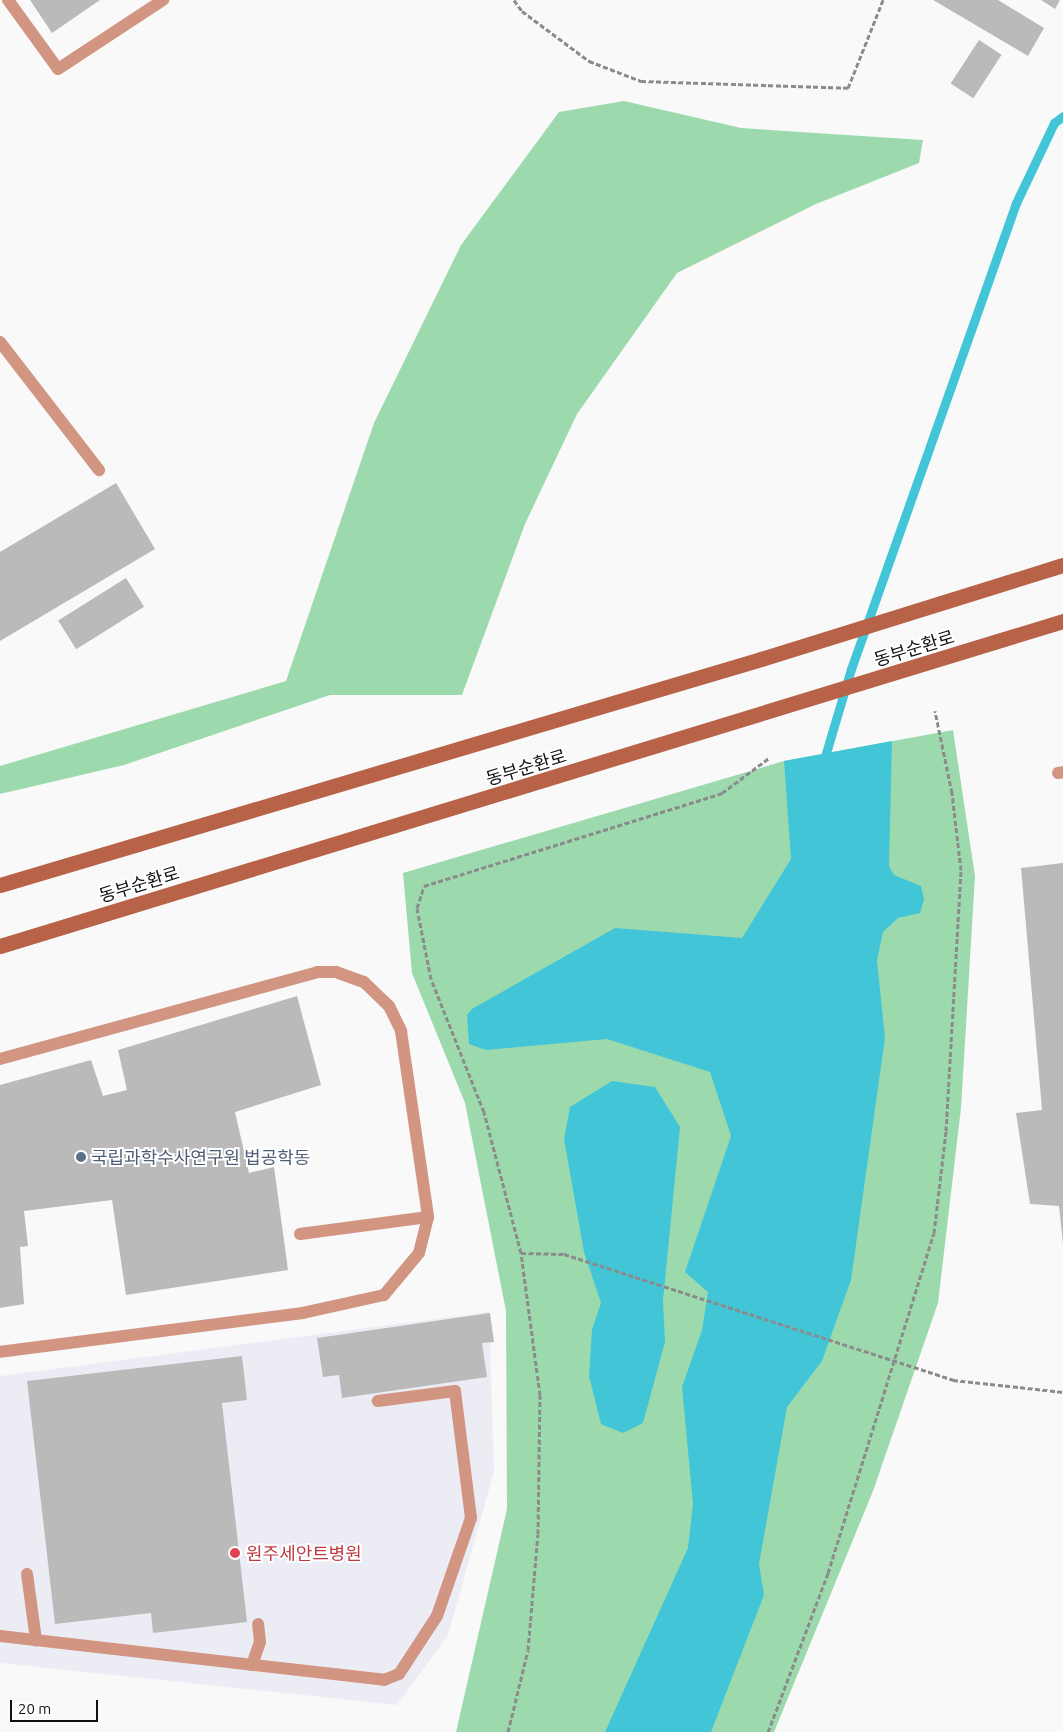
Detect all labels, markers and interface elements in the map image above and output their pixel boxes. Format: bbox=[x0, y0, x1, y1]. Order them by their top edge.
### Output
street label: 동부순환로 bbox=[871, 626, 957, 670]
street label: 동부순환로 bbox=[483, 745, 569, 789]
street label: 동부순환로 bbox=[96, 862, 182, 906]
place label: 국립과학수사연구원 법공학동 bbox=[91, 1146, 310, 1168]
marker: 국립과학수사연구원 법공학동 bbox=[75, 1151, 87, 1163]
place label: 원주세안트병원 bbox=[246, 1542, 362, 1564]
marker: 원주세안트병원 bbox=[228, 1546, 242, 1560]
scale bar bbox=[12, 1690, 100, 1722]
text: 20 m bbox=[18, 1700, 51, 1717]

